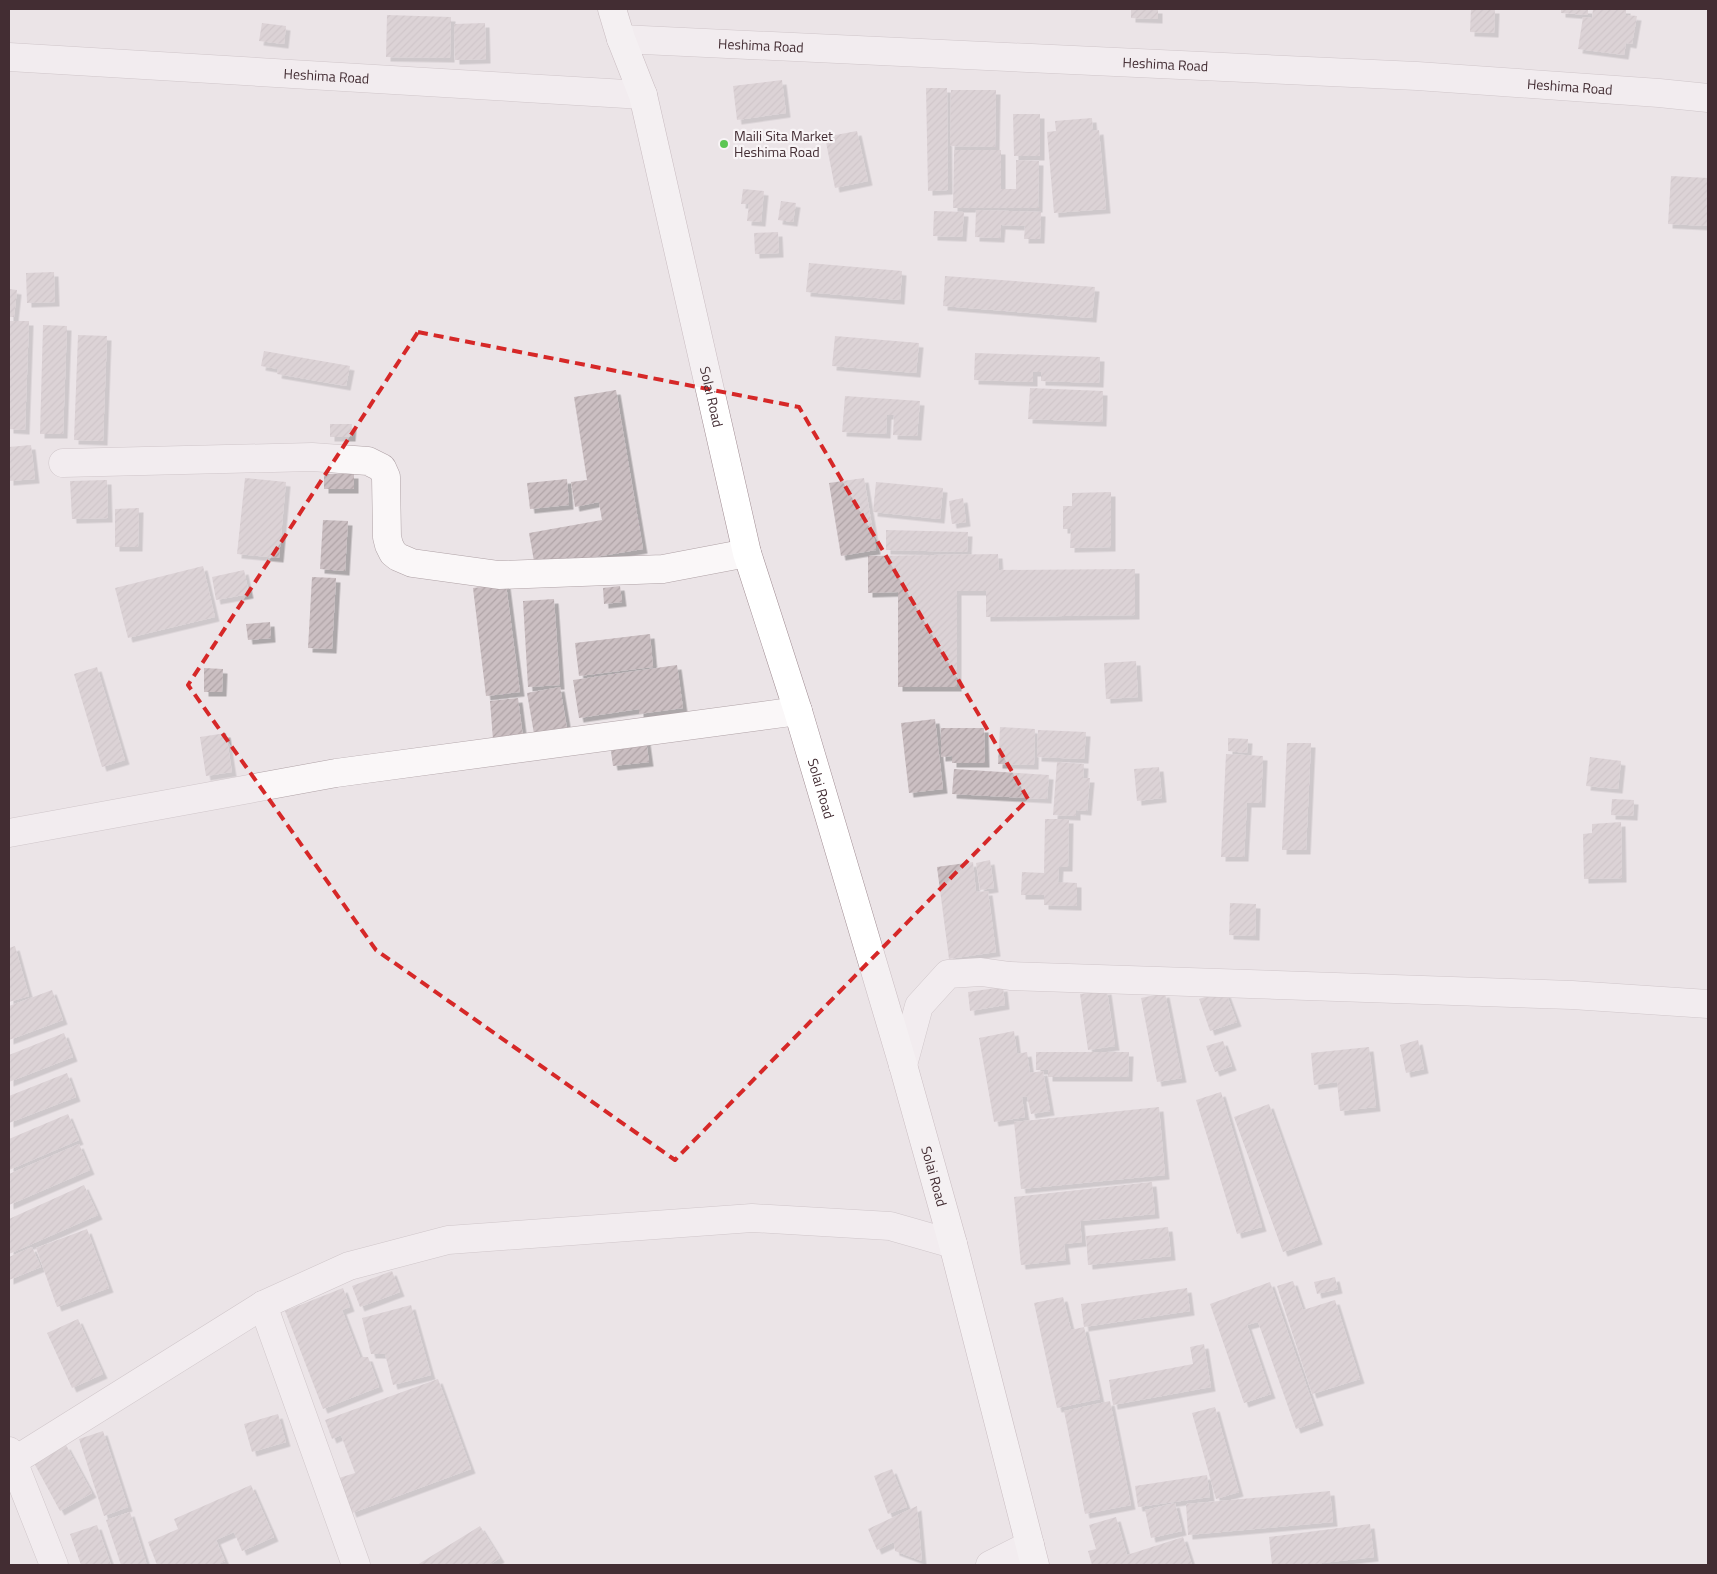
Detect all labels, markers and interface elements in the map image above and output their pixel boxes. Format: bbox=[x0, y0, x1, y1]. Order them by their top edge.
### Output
street label: Heshima Road bbox=[718, 33, 804, 57]
street label: Heshima Road bbox=[1122, 51, 1209, 76]
street label: Heshima Road bbox=[283, 62, 370, 89]
street label: Heshima Road bbox=[1526, 73, 1613, 100]
place label: Maili Sita Market Heshima Road bbox=[734, 125, 833, 162]
marker: Maili Sita Market Heshima Road bbox=[718, 138, 730, 150]
street label: Solai Road bbox=[695, 364, 729, 429]
street label: Solai Road bbox=[803, 756, 840, 821]
street label: Solai Road bbox=[916, 1144, 953, 1209]

